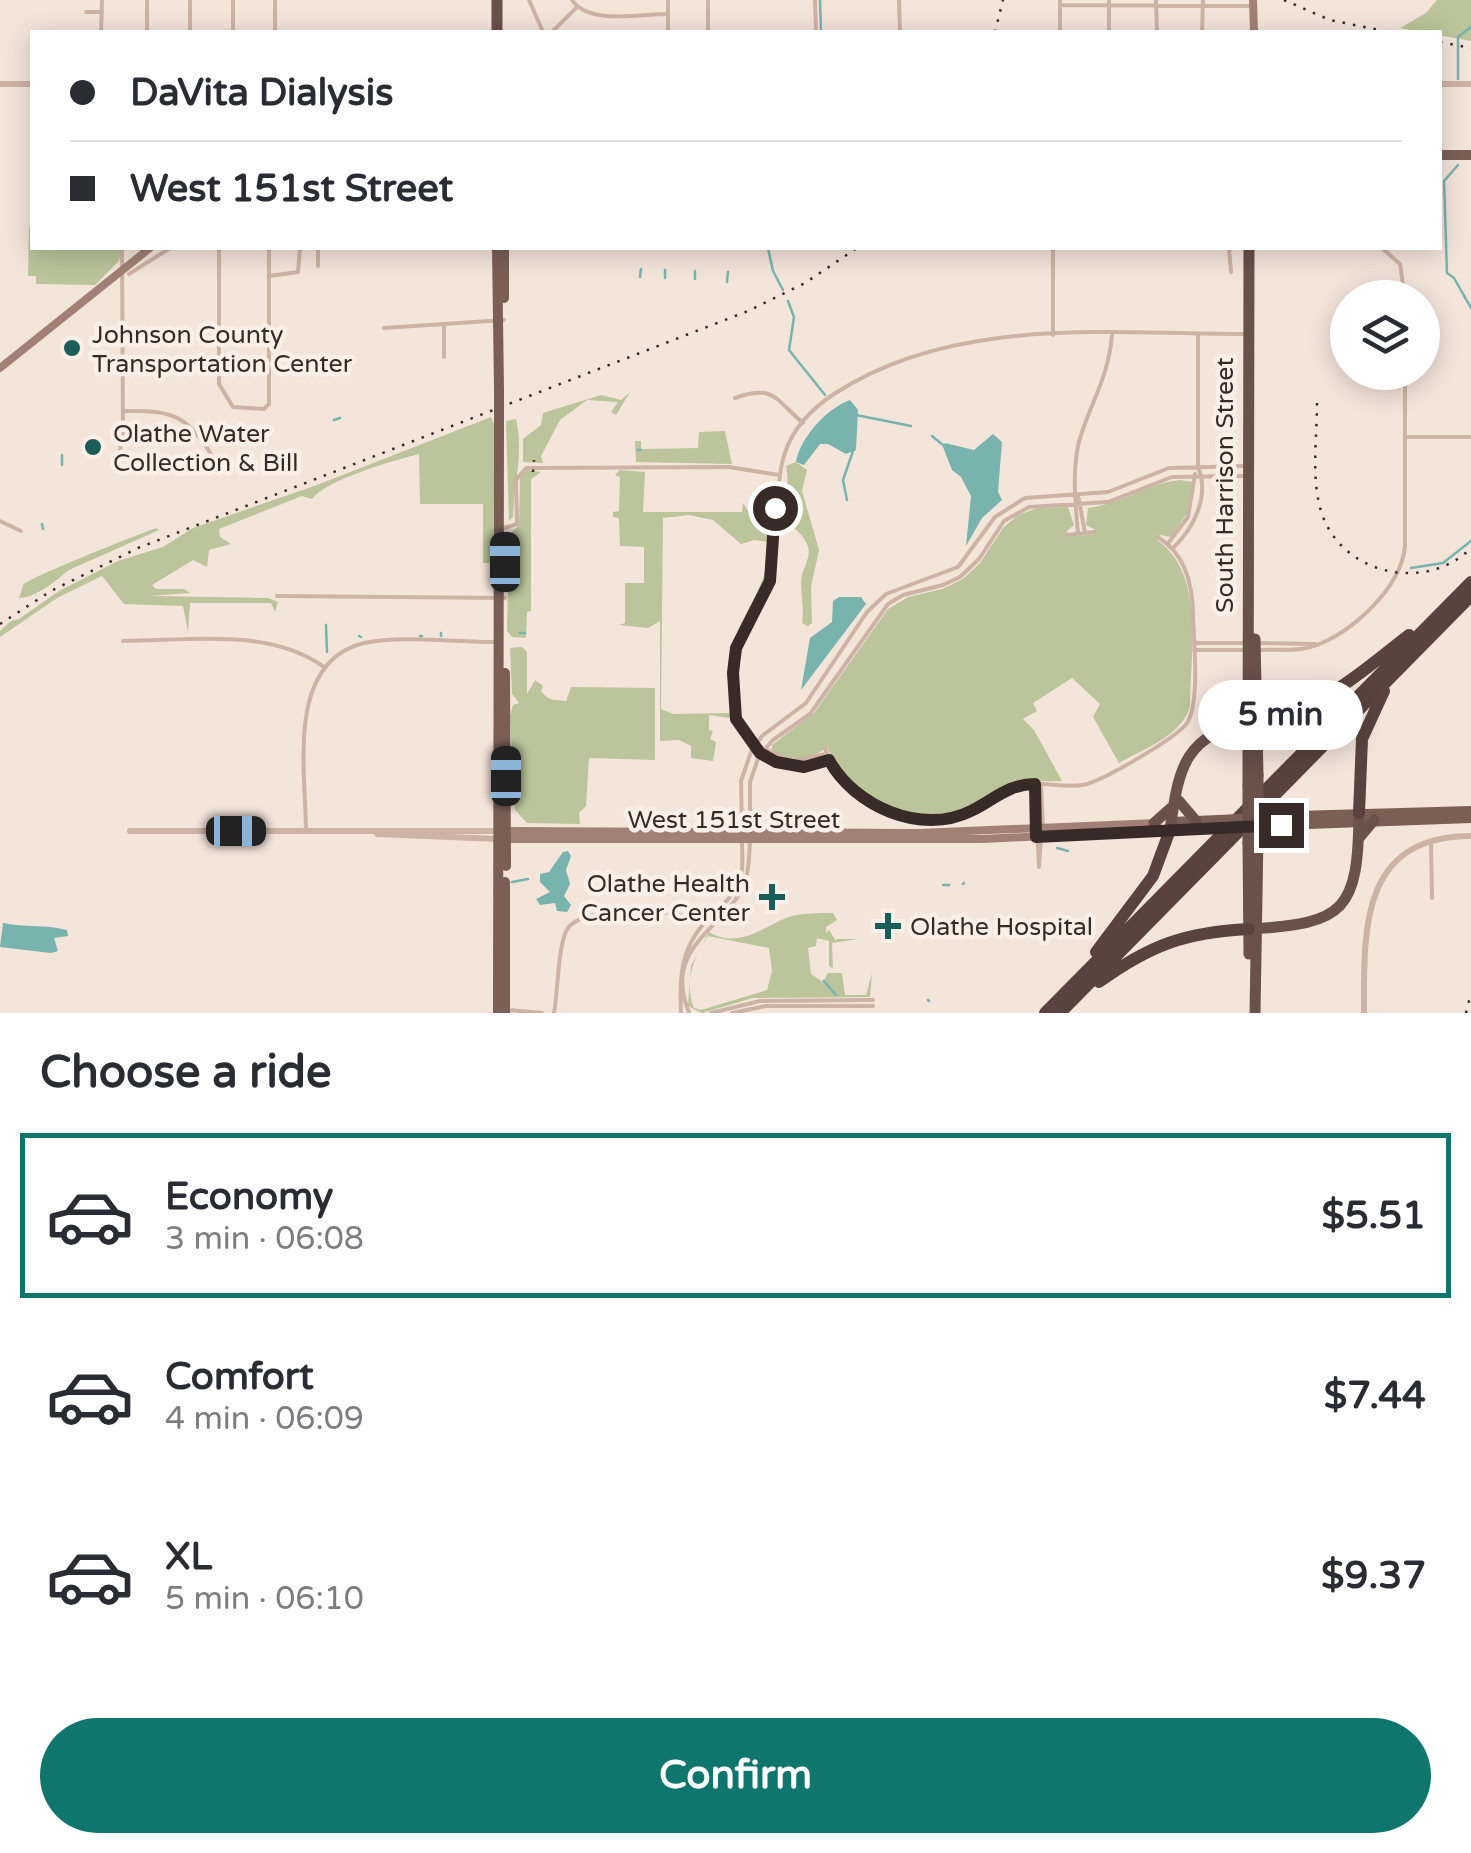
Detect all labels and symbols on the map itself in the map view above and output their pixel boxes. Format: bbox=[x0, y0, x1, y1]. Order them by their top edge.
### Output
place label: Johnson County Transportation Center bbox=[92, 320, 353, 379]
marker: Johnson County Transportation Center bbox=[61, 337, 83, 359]
street label: South Harrison Street bbox=[1210, 357, 1240, 613]
place label: Olathe Water Collection & Bill bbox=[113, 419, 298, 478]
marker: Olathe Water Collection & Bill bbox=[82, 436, 104, 458]
route start bbox=[753, 486, 798, 531]
car bbox=[490, 532, 520, 592]
callout: 5 min bbox=[1198, 680, 1364, 750]
car bbox=[491, 746, 521, 806]
route end bbox=[1259, 803, 1304, 848]
street label: West 151st Street bbox=[628, 805, 841, 835]
car bbox=[206, 816, 266, 846]
place label: Olathe Health Cancer Center bbox=[581, 869, 750, 928]
marker: Olathe Health Cancer Center bbox=[759, 884, 785, 910]
place label: Olathe Hospital bbox=[910, 912, 1093, 942]
marker: Olathe Hospital bbox=[875, 913, 901, 939]

